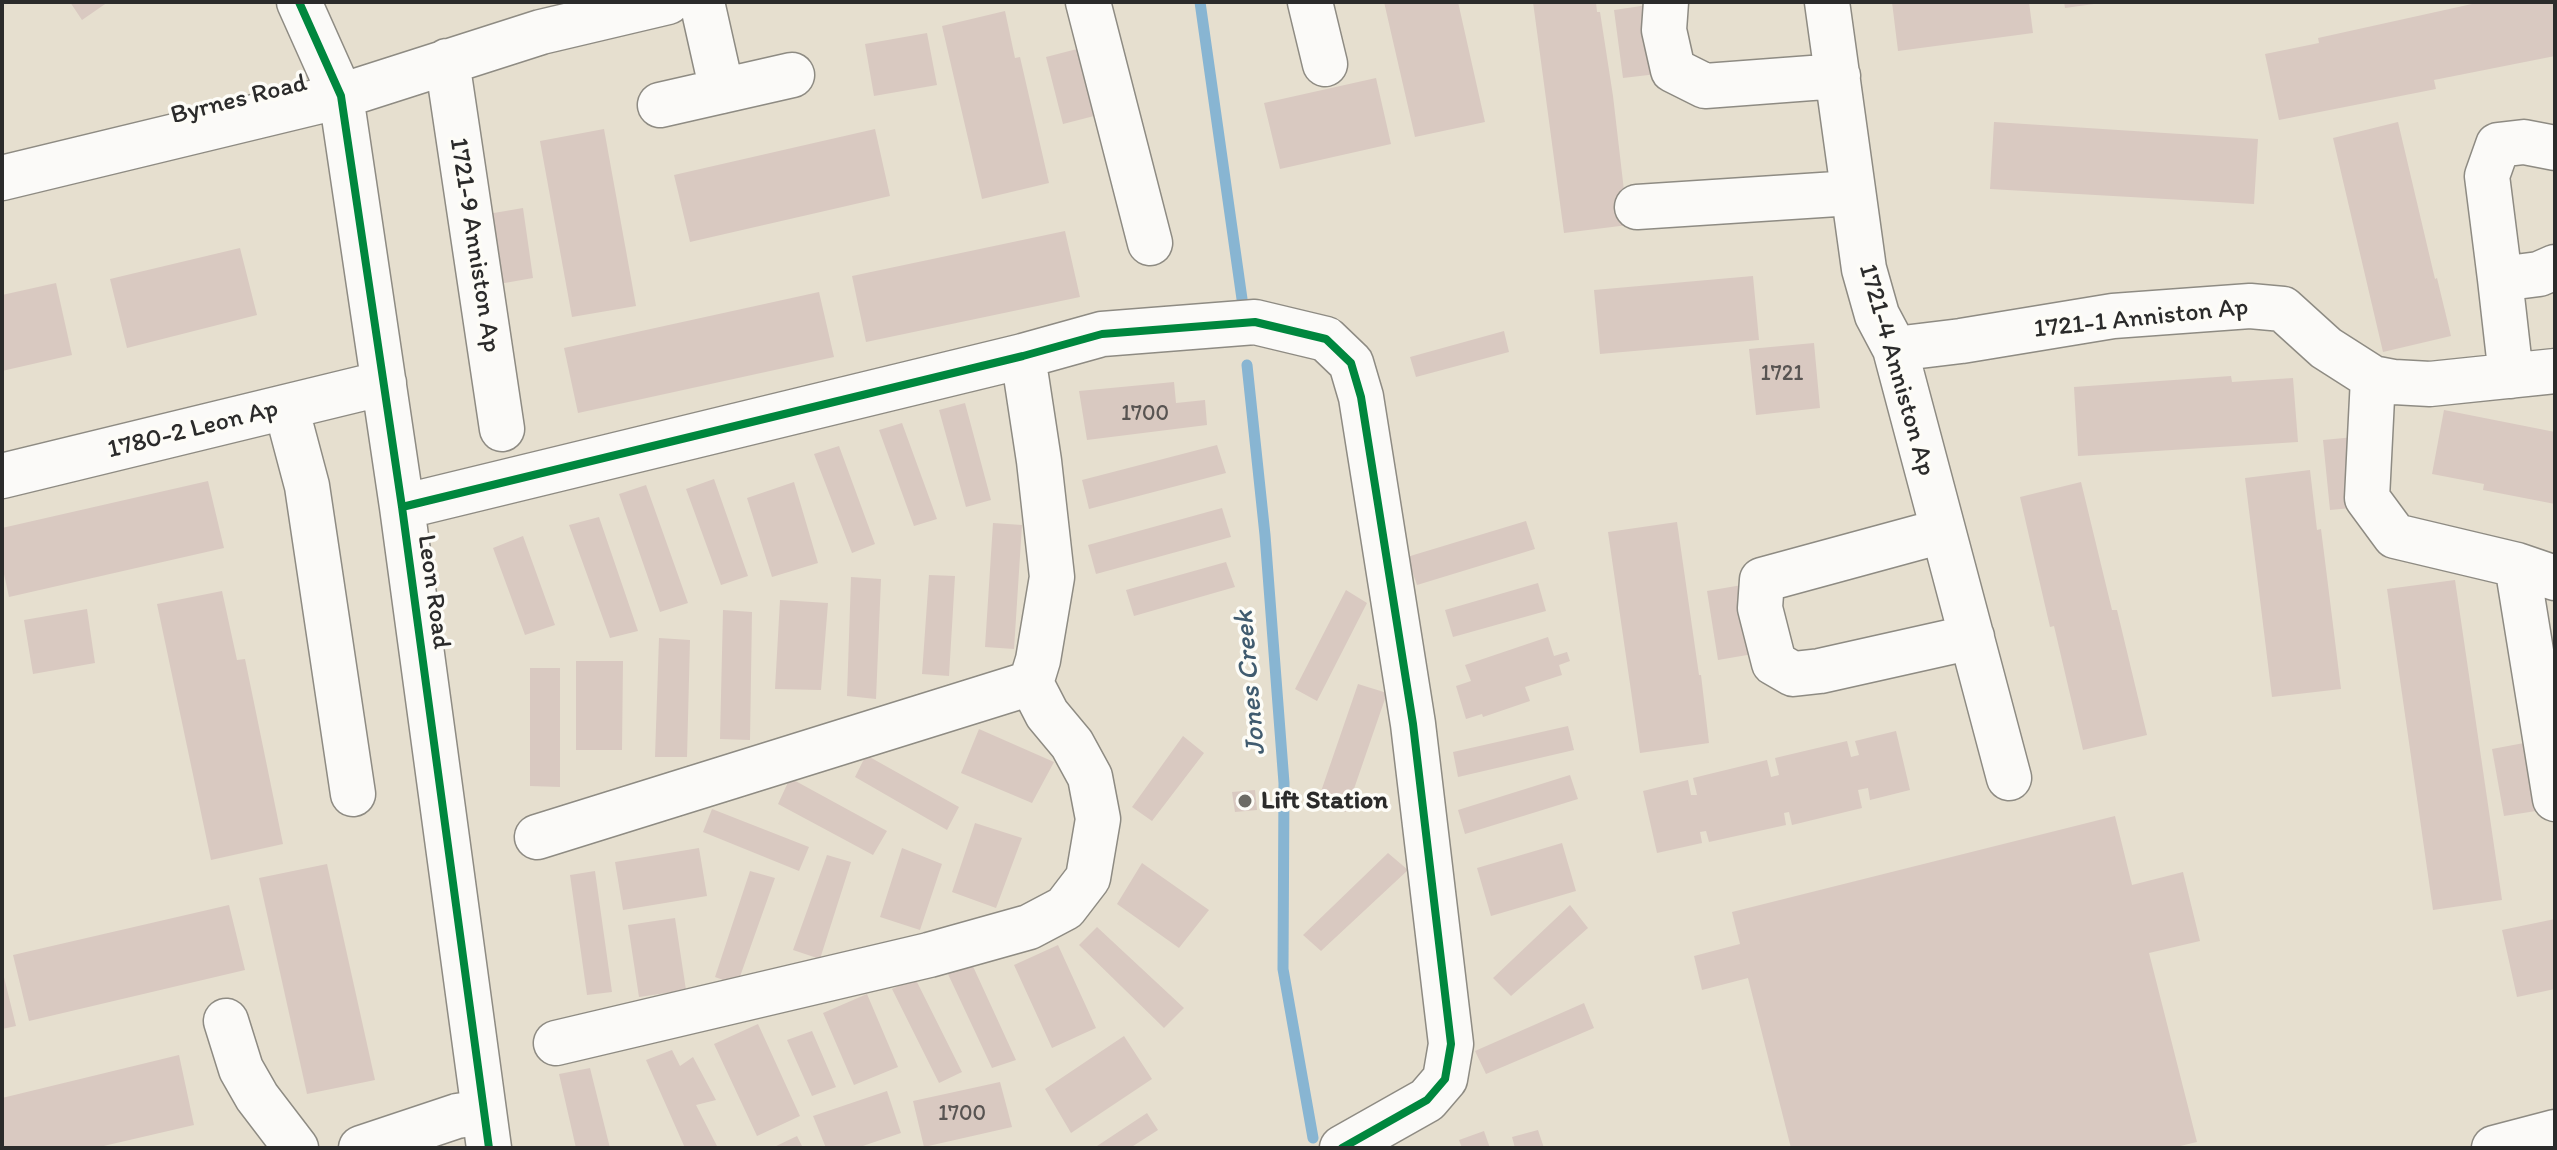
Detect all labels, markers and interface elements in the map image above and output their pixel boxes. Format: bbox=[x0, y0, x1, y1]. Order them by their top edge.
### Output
street label: Byrnes Road bbox=[168, 68, 310, 132]
street label: 1721-9 Anniston Ap bbox=[442, 135, 506, 355]
street label: 1721-4 Anniston Ap bbox=[1851, 260, 1941, 480]
street label: 1721-1 Anniston Ap bbox=[2032, 292, 2250, 346]
house number: 1721 bbox=[1761, 361, 1803, 387]
street label: 1780-2 Leon Ap bbox=[104, 394, 282, 466]
house number: 1700 bbox=[1121, 401, 1169, 427]
street label: Leon Road bbox=[410, 533, 456, 651]
water label: Jones Creek bbox=[1228, 609, 1274, 757]
place label: Lift Station bbox=[1261, 785, 1388, 817]
marker: Lift Station bbox=[1236, 792, 1254, 810]
house number: 1700 bbox=[938, 1101, 986, 1127]

